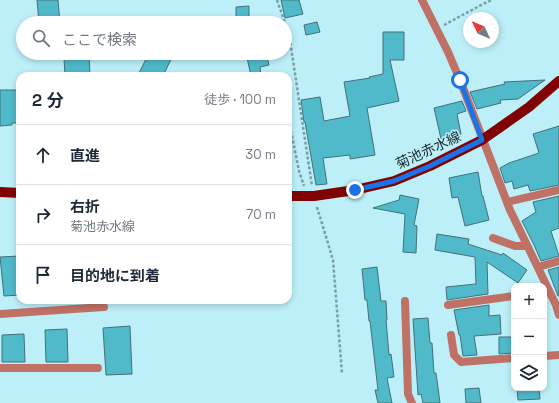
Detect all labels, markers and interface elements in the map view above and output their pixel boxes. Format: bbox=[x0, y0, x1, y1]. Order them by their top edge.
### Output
north arrow bbox=[463, 12, 499, 48]
search box bbox=[16, 16, 292, 60]
icon: search bbox=[30, 27, 52, 49]
text: ここで検索 bbox=[62, 30, 137, 49]
route start bbox=[451, 71, 469, 89]
text: 2 分 bbox=[32, 89, 63, 111]
text: 徒歩 · 100 m bbox=[204, 91, 276, 108]
street label: 菊池赤水線 bbox=[392, 127, 464, 173]
icon: ahead bbox=[32, 144, 54, 166]
text: 直進 bbox=[70, 146, 100, 165]
text: 30 m bbox=[245, 146, 276, 163]
route end bbox=[346, 181, 364, 199]
text: 右折 bbox=[70, 197, 100, 216]
icon: right bbox=[32, 204, 54, 226]
text: 70 m bbox=[246, 206, 276, 223]
text: 菊池赤水線 bbox=[70, 218, 135, 235]
icon: arrive bbox=[32, 264, 54, 286]
text: 目的地に到着 bbox=[70, 266, 160, 285]
map controls bbox=[511, 283, 547, 391]
button: + bbox=[511, 283, 547, 319]
button: − bbox=[511, 319, 547, 355]
button: layers bbox=[511, 355, 547, 391]

